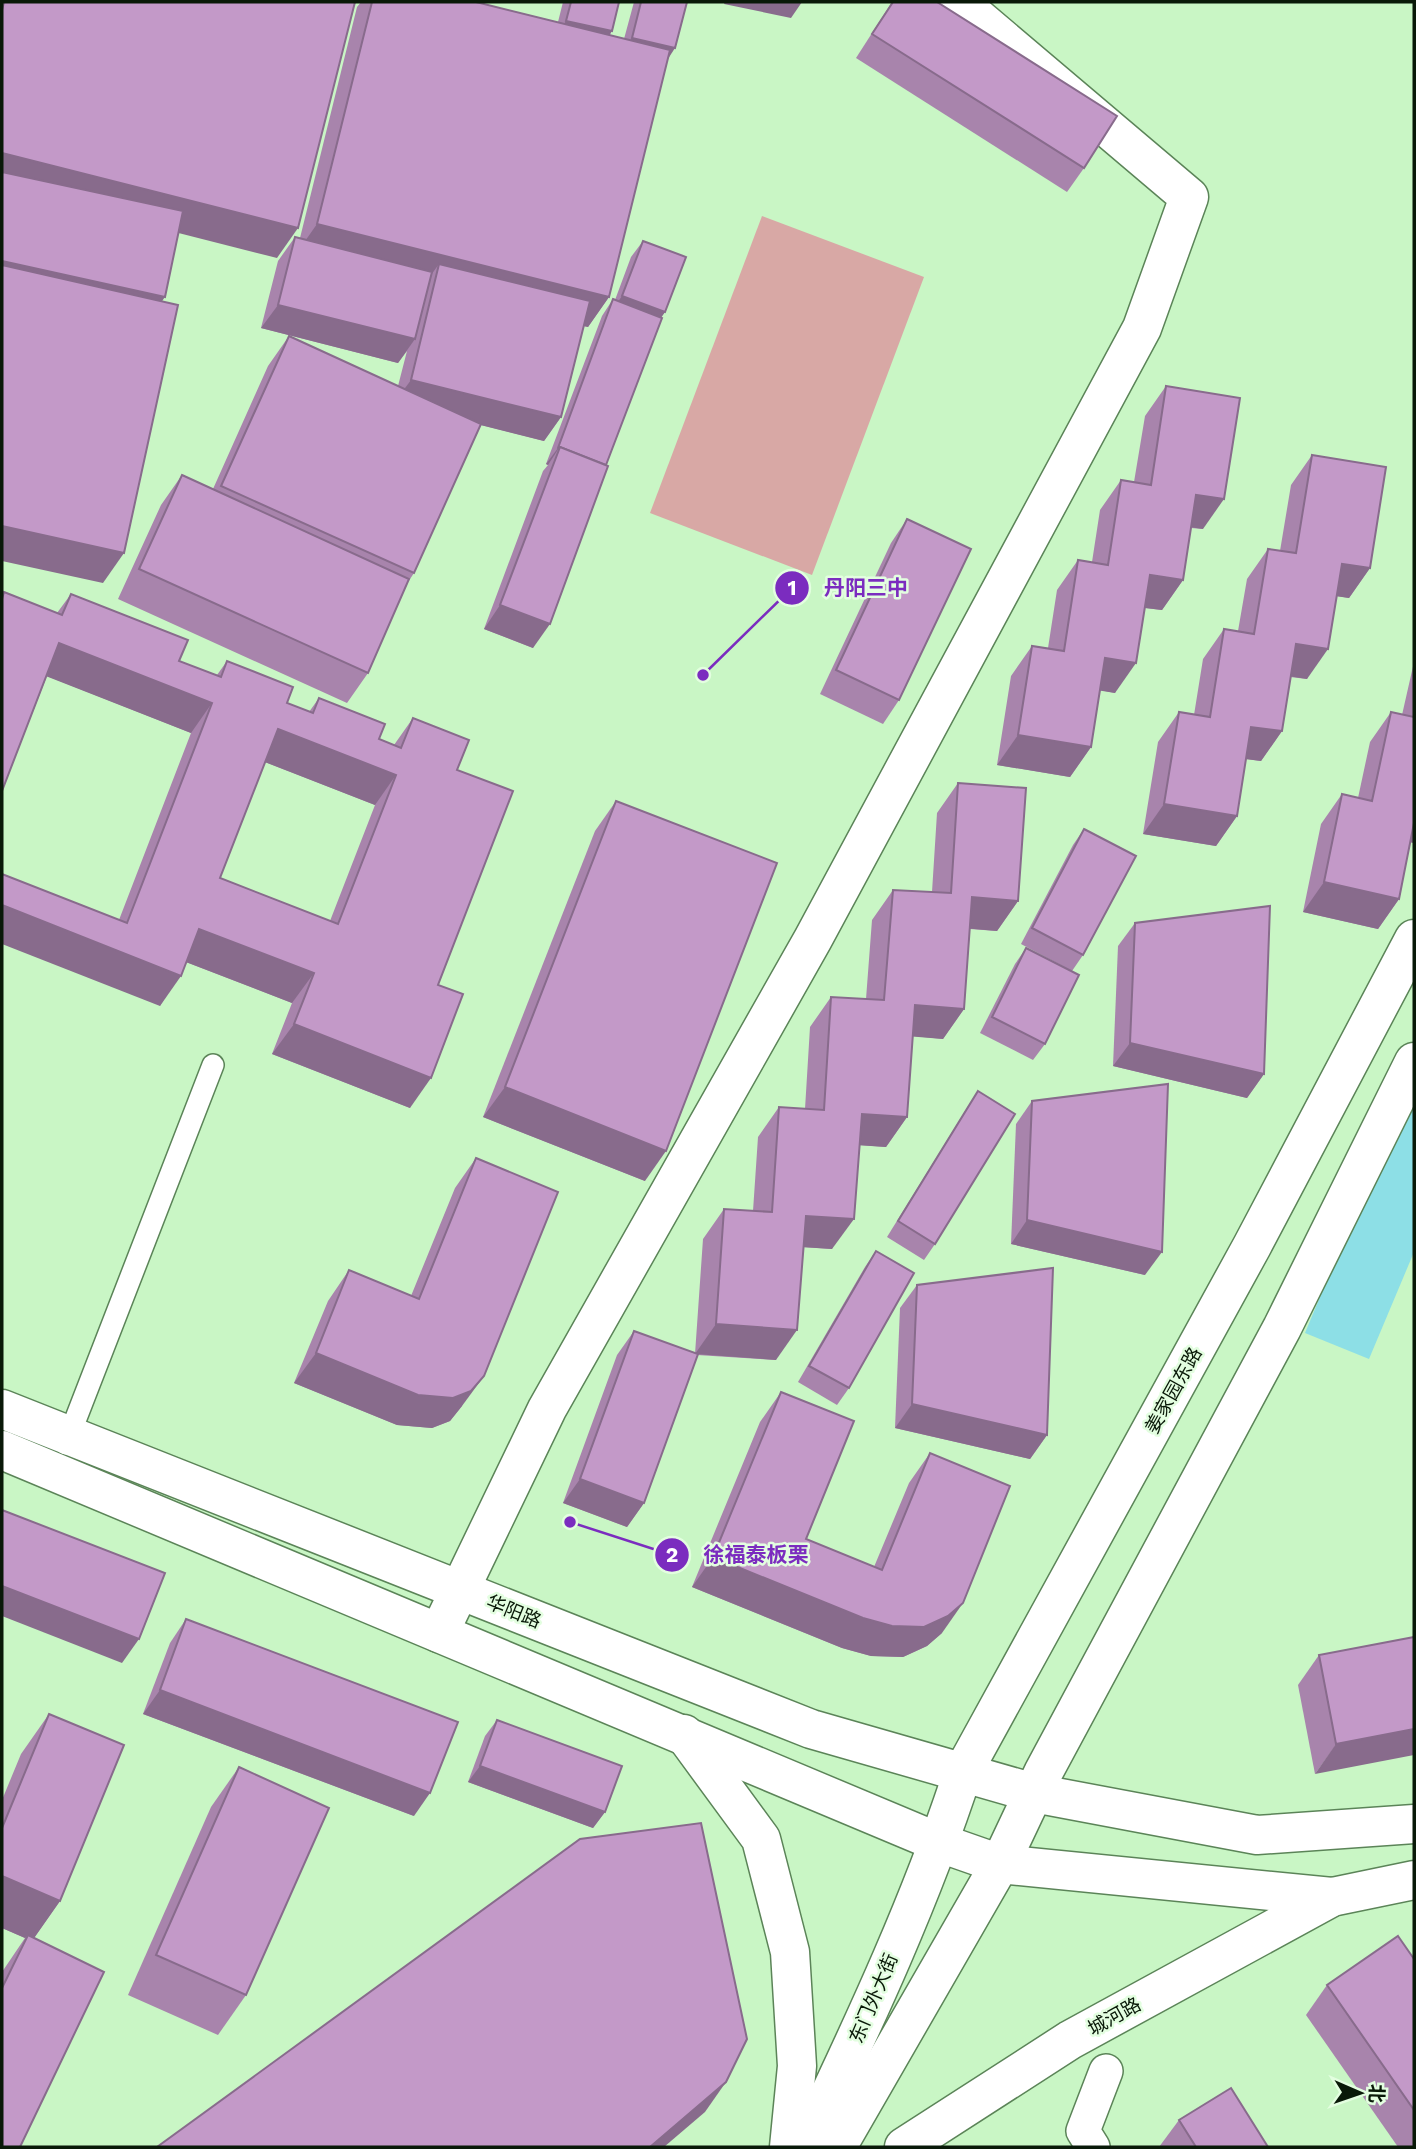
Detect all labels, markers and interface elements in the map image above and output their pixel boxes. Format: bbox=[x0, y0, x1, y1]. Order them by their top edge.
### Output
callout: 丹阳三中 bbox=[775, 567, 922, 609]
text: 1 bbox=[787, 575, 797, 600]
text: 丹阳三中 bbox=[824, 575, 908, 600]
street label: 姜家园东路 bbox=[1140, 1343, 1207, 1437]
callout: 徐福泰板栗 bbox=[654, 1534, 822, 1576]
text: 2 bbox=[666, 1542, 678, 1567]
text: 徐福泰板栗 bbox=[704, 1542, 809, 1567]
street label: 华阳路 bbox=[483, 1590, 545, 1633]
street label: 东门外大街 bbox=[844, 1950, 903, 2046]
street label: 城河路 bbox=[1084, 1993, 1145, 2040]
north arrow bbox=[1325, 2058, 1395, 2128]
text: 北 bbox=[1365, 2084, 1388, 2103]

